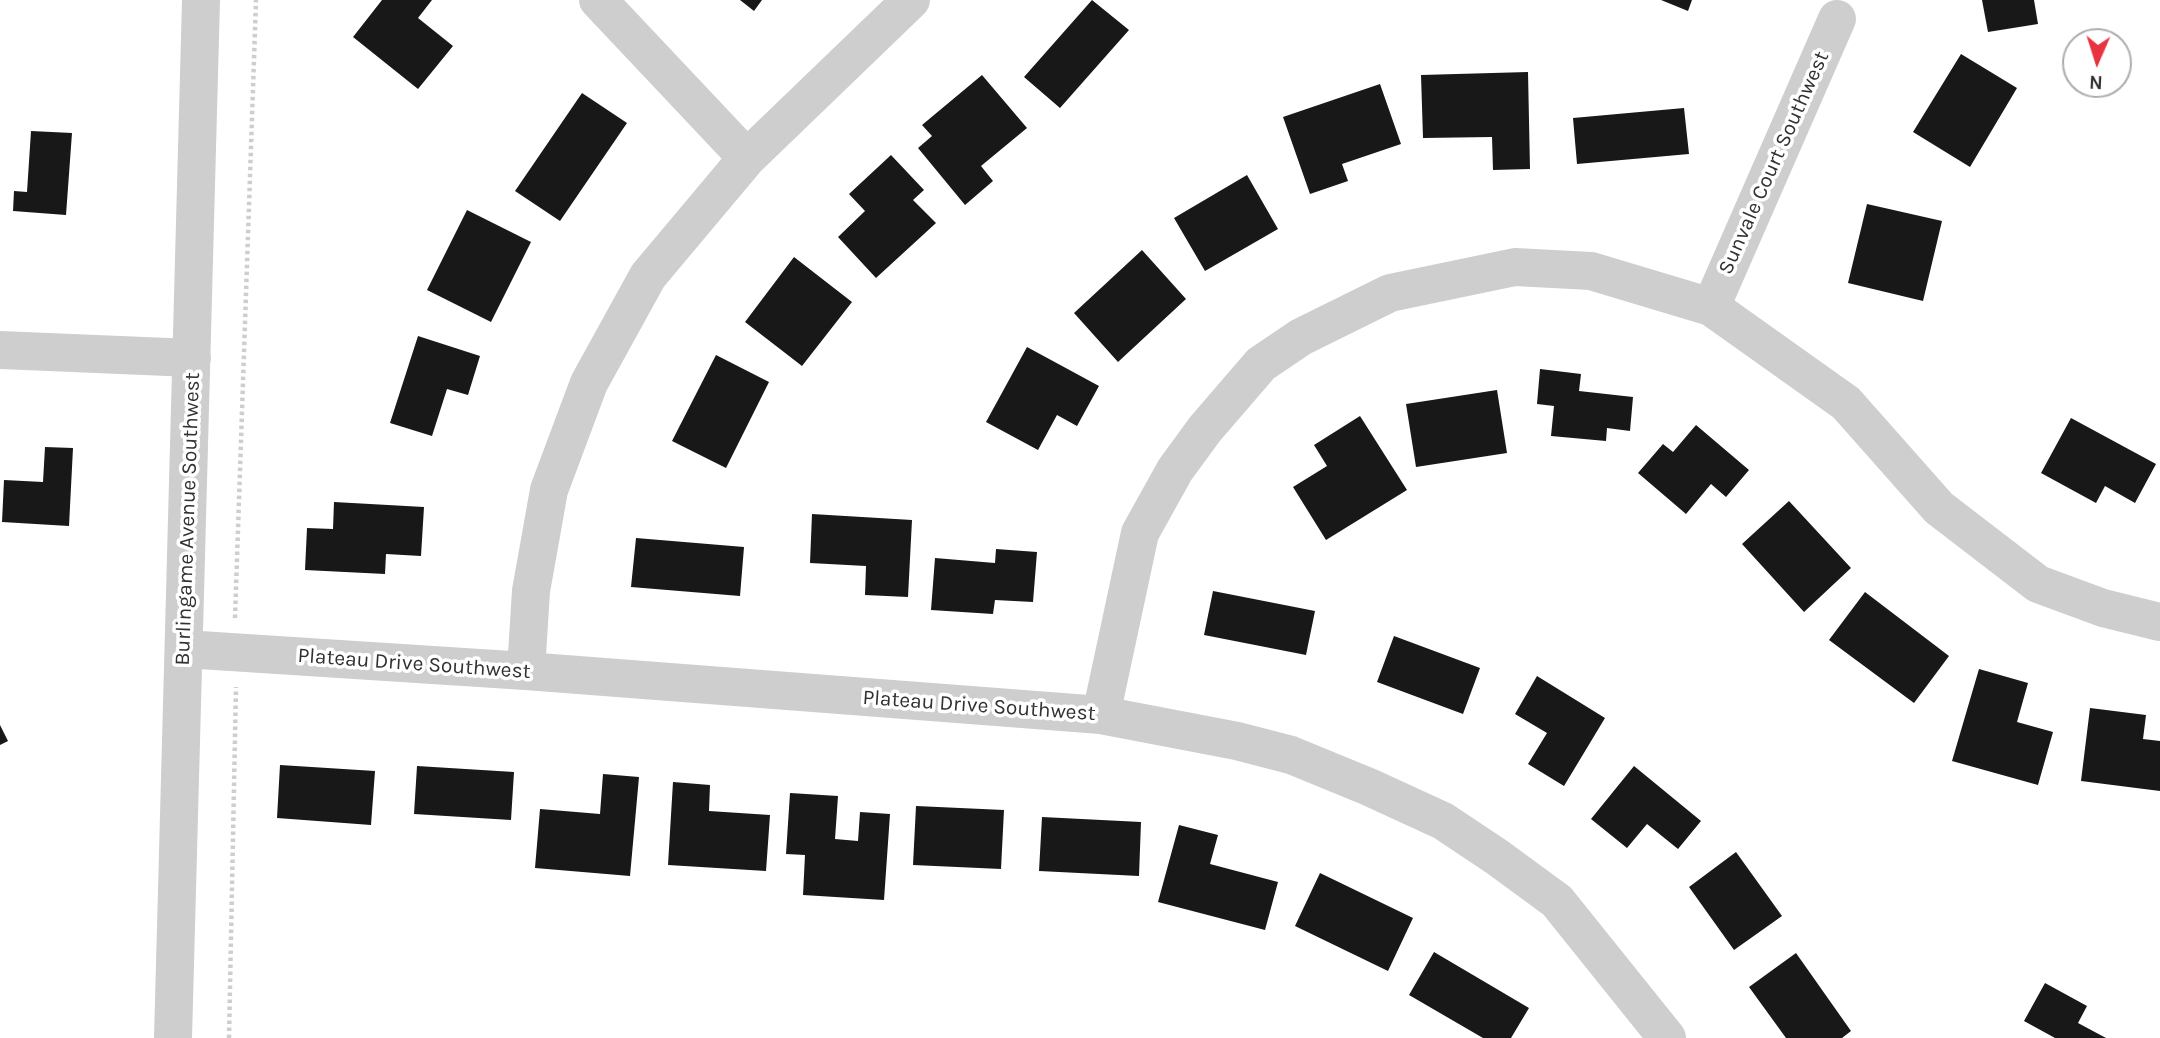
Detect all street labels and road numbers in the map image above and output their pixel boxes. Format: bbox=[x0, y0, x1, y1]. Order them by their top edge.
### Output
street label: Sunvale Court Southwest bbox=[1713, 47, 1835, 279]
street label: Burlingame Avenue Southwest bbox=[170, 372, 206, 666]
street label: Plateau Drive Southwest bbox=[297, 643, 531, 685]
street label: Plateau Drive Southwest bbox=[862, 685, 1096, 727]

